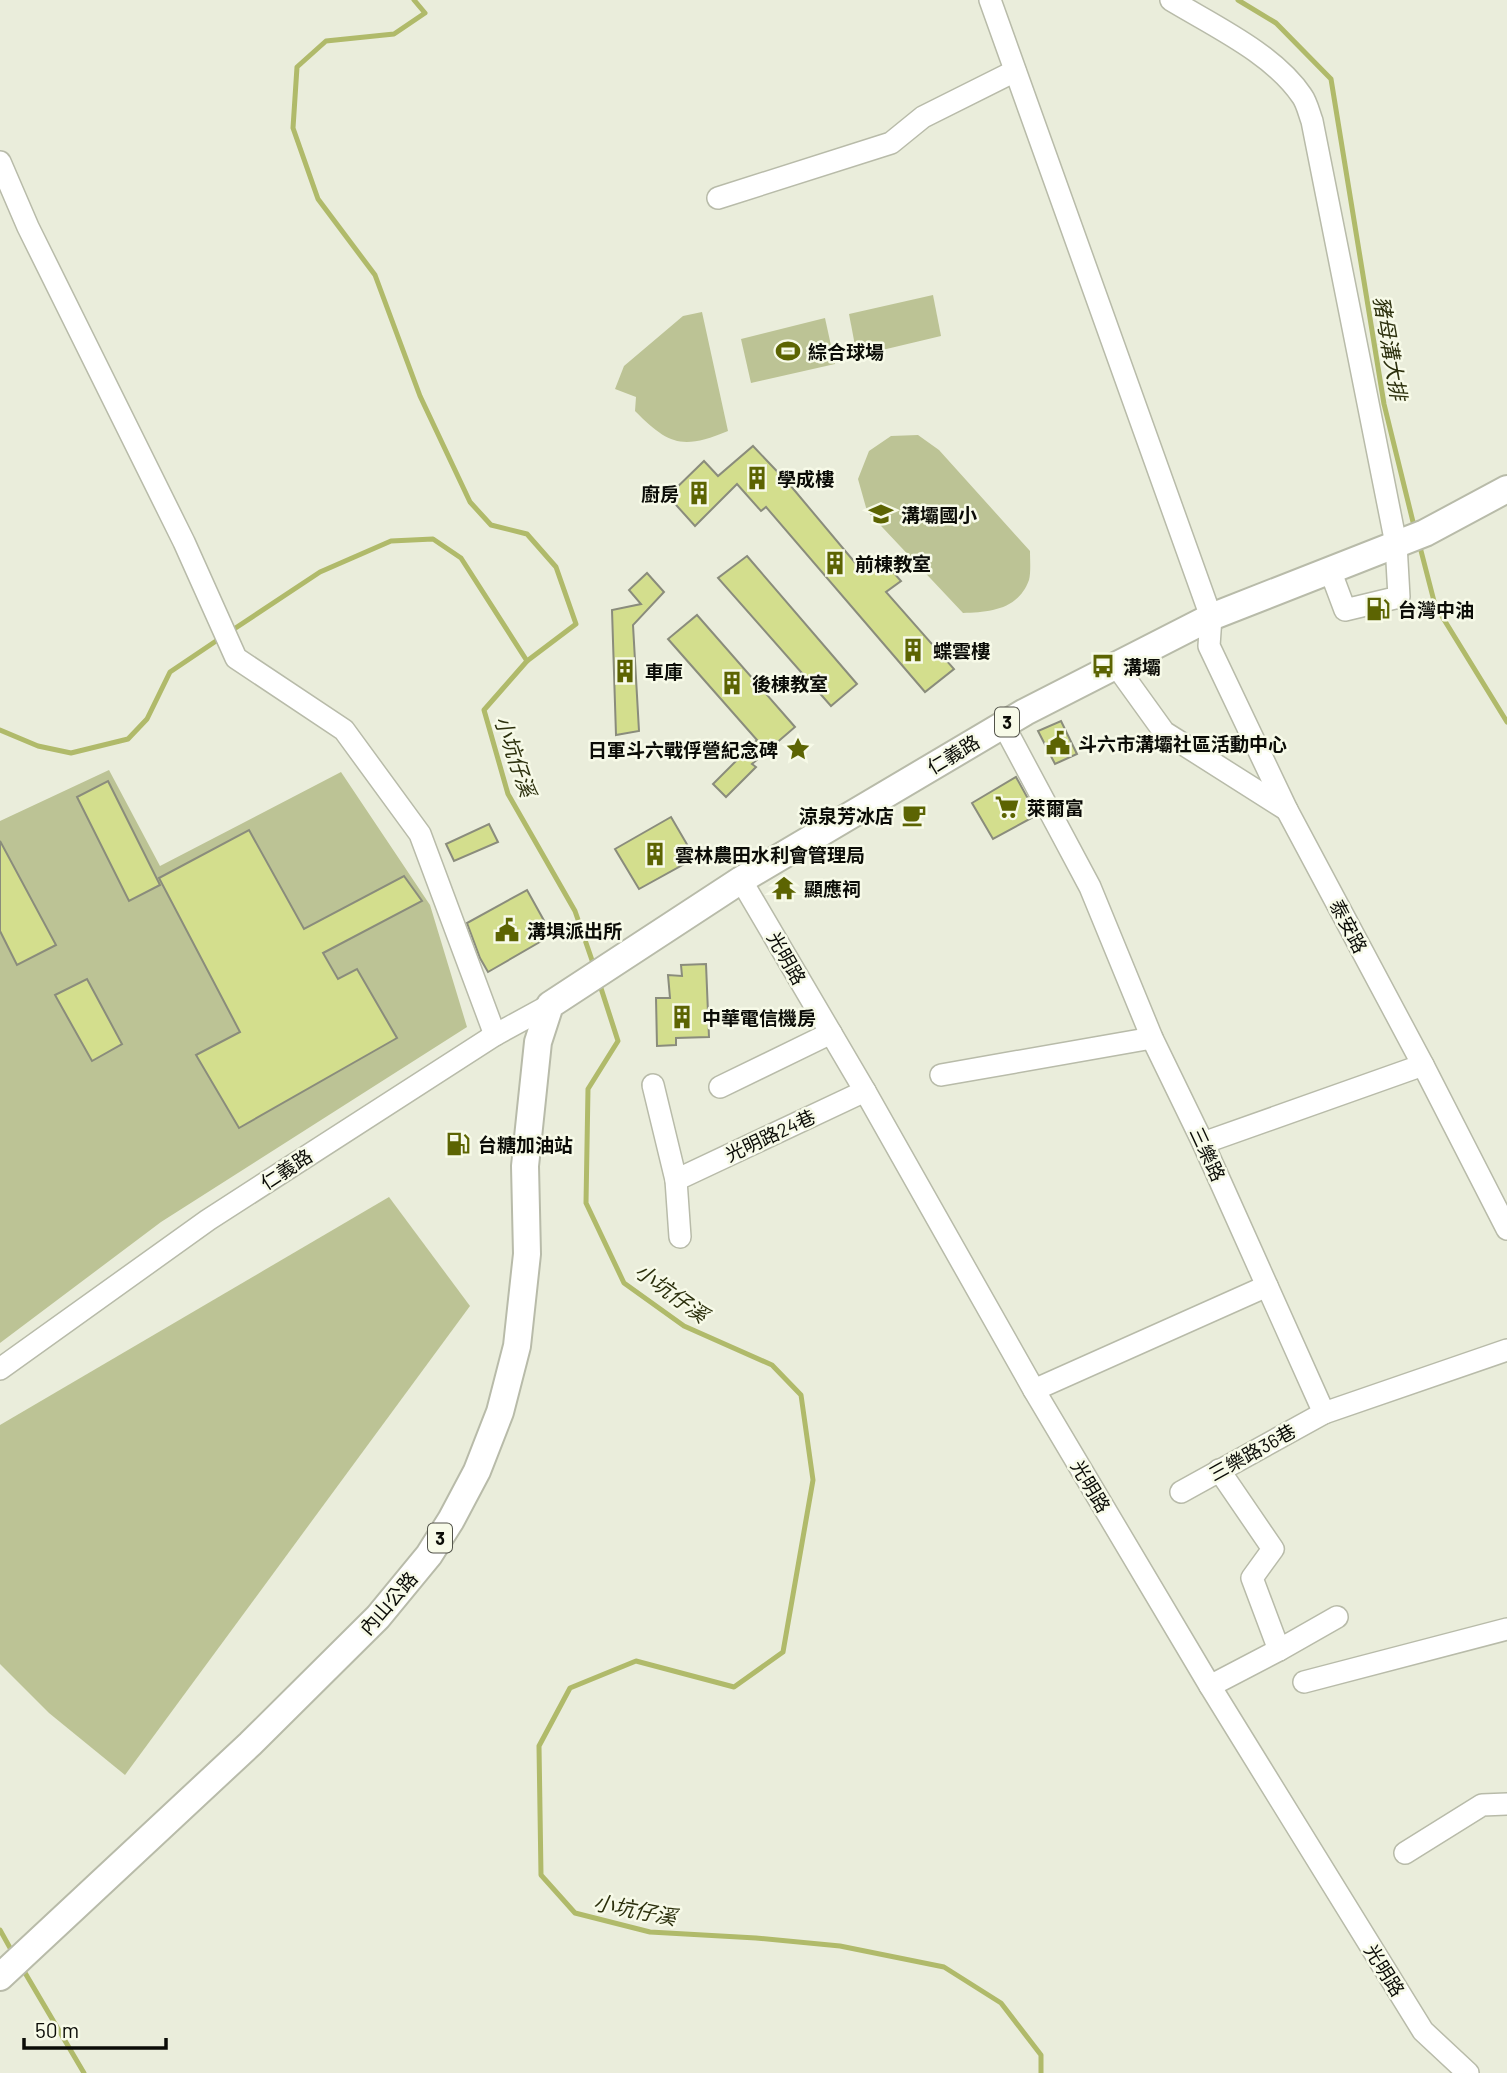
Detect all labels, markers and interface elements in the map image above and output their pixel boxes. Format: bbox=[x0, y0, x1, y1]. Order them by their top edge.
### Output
water label: 豬母溝大排 bbox=[1370, 294, 1413, 405]
sports icon: 綜合球場 bbox=[774, 337, 802, 365]
place label: 綜合球場 bbox=[808, 340, 884, 363]
building icon: 學成樓 bbox=[743, 464, 771, 492]
place label: 學成樓 bbox=[777, 467, 834, 490]
building icon: 廚房 bbox=[685, 479, 713, 507]
place label: 廚房 bbox=[641, 482, 679, 505]
school or university icon: 溝壩國小 bbox=[867, 500, 895, 528]
place label: 溝壩國小 bbox=[901, 503, 977, 526]
building icon: 前棟教室 bbox=[821, 549, 849, 577]
place label: 前棟教室 bbox=[855, 552, 931, 575]
fuel station icon: 台灣中油 bbox=[1364, 595, 1392, 623]
place label: 台灣中油 bbox=[1398, 598, 1474, 621]
building icon: 蝶雲樓 bbox=[899, 636, 927, 664]
place label: 蝶雲樓 bbox=[933, 639, 990, 662]
bus stop icon: 溝壩 bbox=[1089, 652, 1117, 680]
place label: 溝壩 bbox=[1123, 655, 1161, 678]
building icon: 車庫 bbox=[611, 657, 639, 685]
place label: 車庫 bbox=[645, 660, 683, 683]
building icon: 後棟教室 bbox=[718, 669, 746, 697]
place label: 後棟教室 bbox=[752, 672, 828, 695]
road number: 3 bbox=[995, 708, 1019, 736]
water label: 小坑仔溪 bbox=[491, 712, 542, 803]
street label: 仁義路 bbox=[923, 729, 983, 779]
public building icon: 斗六市溝壩社區活動中心 bbox=[1044, 729, 1072, 757]
place label: 斗六市溝壩社區活動中心 bbox=[1078, 732, 1287, 755]
place icon: 日軍斗六戰俘營紀念碑 bbox=[784, 735, 812, 763]
place label: 日軍斗六戰俘營紀念碑 bbox=[588, 738, 778, 761]
supermarket icon: 萊爾富 bbox=[993, 793, 1021, 821]
place label: 萊爾富 bbox=[1027, 796, 1084, 819]
cafe icon: 涼泉芳冰店 bbox=[900, 801, 928, 829]
place label: 涼泉芳冰店 bbox=[799, 804, 894, 827]
building icon: 雲林農田水利會管理局 bbox=[641, 840, 669, 868]
place label: 雲林農田水利會管理局 bbox=[675, 843, 865, 866]
temple icon: 顯應祠 bbox=[770, 874, 798, 902]
place label: 顯應祠 bbox=[804, 877, 861, 900]
street label: 泰安路 bbox=[1325, 895, 1373, 957]
public building icon: 溝埧派出所 bbox=[493, 916, 521, 944]
place label: 溝埧派出所 bbox=[527, 919, 622, 942]
street label: 光明路 bbox=[763, 928, 811, 988]
building icon: 中華電信機房 bbox=[668, 1003, 696, 1031]
place label: 中華電信機房 bbox=[702, 1006, 816, 1029]
street label: 光明路24巷 bbox=[721, 1104, 819, 1166]
street label: 三樂路 bbox=[1186, 1123, 1230, 1185]
fuel station icon: 台糖加油站 bbox=[444, 1130, 472, 1158]
place label: 台糖加油站 bbox=[478, 1133, 573, 1156]
street label: 仁義路 bbox=[256, 1144, 316, 1194]
water label: 小坑仔溪 bbox=[631, 1257, 716, 1329]
street label: 三樂路36巷 bbox=[1205, 1419, 1299, 1485]
street label: 光明路 bbox=[1066, 1456, 1116, 1516]
road number: 3 bbox=[428, 1524, 452, 1553]
street label: 內山公路 bbox=[354, 1567, 422, 1639]
water label: 小坑仔溪 bbox=[591, 1889, 682, 1930]
street label: 光明路 bbox=[1360, 1940, 1410, 2000]
scale bar bbox=[24, 2007, 166, 2050]
text: 50 m bbox=[35, 2017, 79, 2042]

